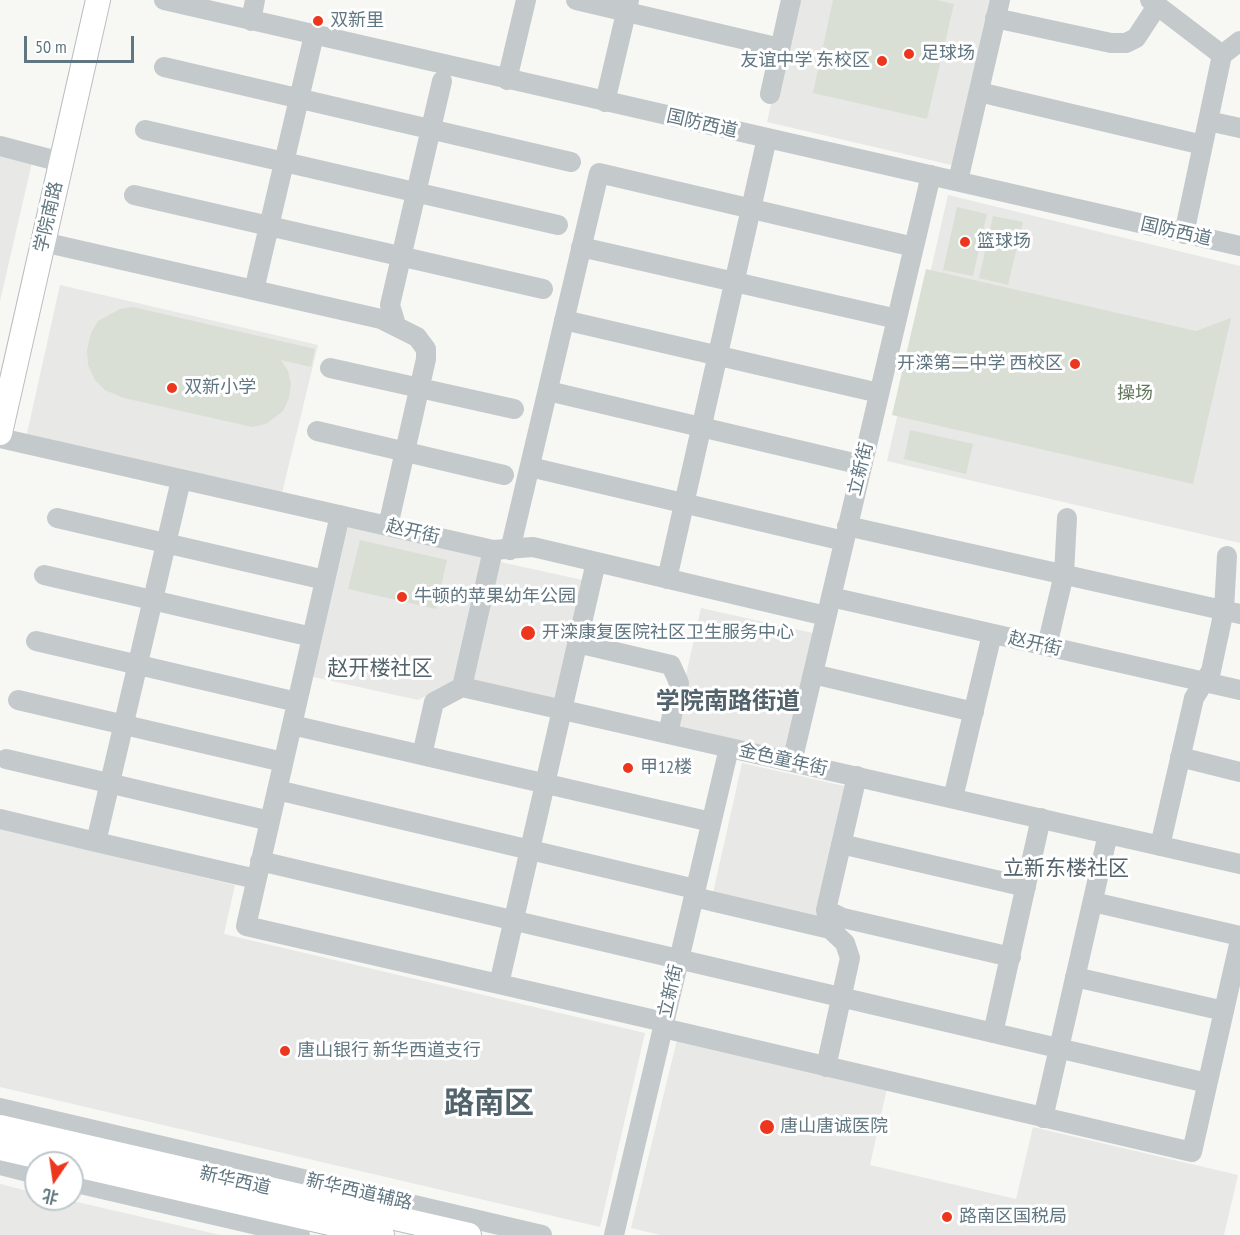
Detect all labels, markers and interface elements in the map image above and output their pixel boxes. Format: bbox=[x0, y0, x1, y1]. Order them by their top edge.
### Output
place label: 双新里 bbox=[330, 10, 384, 32]
marker: 双新里 bbox=[311, 14, 325, 28]
scale bar bbox=[27, 24, 136, 62]
text: 50 m bbox=[35, 35, 67, 58]
place label: 足球场 bbox=[921, 43, 975, 65]
marker: 足球场 bbox=[902, 47, 916, 61]
place label: 友谊中学 东校区 bbox=[740, 50, 870, 72]
marker: 友谊中学 东校区 bbox=[875, 54, 889, 68]
street label: 国防西道 bbox=[664, 105, 740, 143]
street label: 学院南路 bbox=[30, 179, 68, 255]
street label: 国防西道 bbox=[1138, 213, 1214, 251]
place label: 篮球场 bbox=[977, 231, 1031, 253]
marker: 篮球场 bbox=[958, 235, 972, 249]
place label: 开滦第二中学 西校区 bbox=[897, 353, 1063, 375]
marker: 开滦第二中学 西校区 bbox=[1068, 357, 1082, 371]
place label: 双新小学 bbox=[184, 377, 256, 399]
marker: 双新小学 bbox=[165, 381, 179, 395]
park label: 操场 bbox=[1117, 383, 1153, 405]
street label: 立新街 bbox=[844, 440, 878, 498]
street label: 赵开街 bbox=[384, 515, 442, 549]
place label: 牛顿的苹果幼年公园 bbox=[414, 586, 576, 608]
marker: 牛顿的苹果幼年公园 bbox=[395, 590, 409, 604]
place label: 开滦康复医院社区卫生服务中心 bbox=[542, 622, 794, 644]
marker: 开滦康复医院社区卫生服务中心 bbox=[519, 624, 537, 642]
street label: 赵开街 bbox=[1006, 627, 1064, 661]
district label: 赵开楼社区 bbox=[328, 656, 432, 682]
district label: 学院南路街道 bbox=[656, 688, 800, 716]
street label: 金色童年街 bbox=[737, 739, 829, 781]
place label: 甲12楼 bbox=[640, 757, 692, 779]
marker: 甲12楼 bbox=[621, 761, 635, 775]
district label: 立新东楼社区 bbox=[1003, 856, 1129, 882]
street label: 立新街 bbox=[654, 962, 688, 1020]
place label: 唐山银行 新华西道支行 bbox=[297, 1040, 481, 1062]
marker: 唐山银行 新华西道支行 bbox=[278, 1044, 292, 1058]
district label: 路南区 bbox=[444, 1086, 534, 1122]
place label: 唐山唐诚医院 bbox=[780, 1116, 888, 1138]
marker: 唐山唐诚医院 bbox=[758, 1118, 776, 1136]
north arrow bbox=[24, 1151, 84, 1211]
street label: 新华西道 bbox=[197, 1162, 273, 1200]
street label: 新华西道辅路 bbox=[304, 1169, 414, 1215]
text: 北 bbox=[40, 1185, 60, 1208]
place label: 路南区国税局 bbox=[959, 1206, 1067, 1228]
marker: 路南区国税局 bbox=[940, 1210, 954, 1224]

